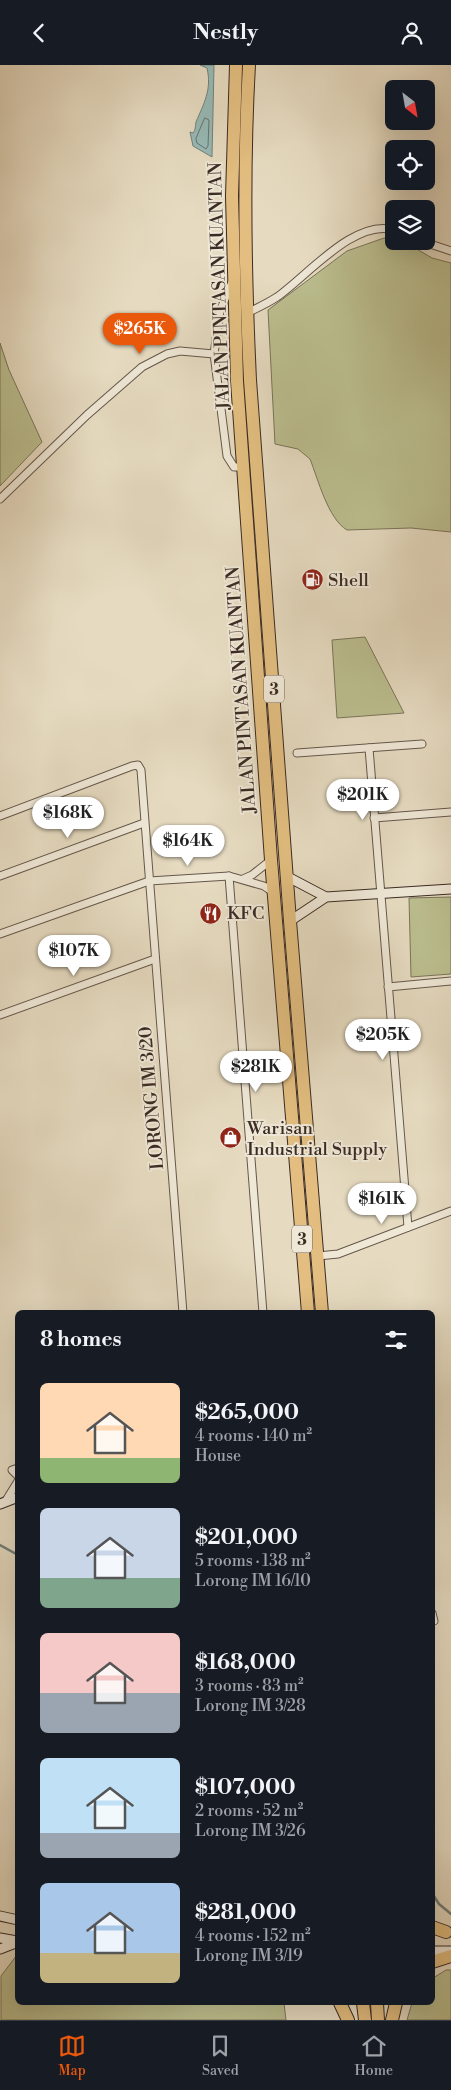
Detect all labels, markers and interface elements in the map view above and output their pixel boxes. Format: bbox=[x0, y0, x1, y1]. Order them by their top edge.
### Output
icon: back bbox=[25, 19, 53, 47]
text: Nestly bbox=[193, 19, 258, 46]
icon: person bbox=[398, 19, 426, 47]
north arrow bbox=[385, 80, 435, 130]
map controls bbox=[385, 80, 435, 250]
button: locate bbox=[385, 140, 435, 190]
street label: JALAN PINTASAN KUANTAN bbox=[204, 161, 235, 411]
button: layers bbox=[385, 200, 435, 250]
pin: $265K bbox=[105, 313, 175, 355]
text: $265K bbox=[114, 319, 166, 339]
street label: JALAN PINTASAN KUANTAN bbox=[221, 565, 262, 815]
fuel station icon: Shell bbox=[300, 568, 324, 592]
place label: Shell bbox=[328, 569, 369, 592]
road number: 3 bbox=[264, 675, 284, 703]
pin: $201K bbox=[328, 779, 398, 821]
text: $201K bbox=[337, 785, 389, 805]
pin: $168K bbox=[33, 797, 103, 839]
text: $168K bbox=[43, 803, 93, 823]
pin: $164K bbox=[153, 825, 223, 867]
text: $164K bbox=[163, 831, 213, 851]
restaurant icon: KFC bbox=[199, 901, 223, 925]
place label: KFC bbox=[227, 902, 264, 925]
pin: $107K bbox=[39, 935, 109, 977]
text: $107K bbox=[49, 941, 99, 961]
pin: $205K bbox=[348, 1019, 418, 1061]
street label: LORONG IM 3/20 bbox=[134, 1025, 169, 1171]
text: $205K bbox=[356, 1025, 410, 1045]
pin: $281K bbox=[221, 1051, 291, 1093]
text: $281K bbox=[231, 1057, 281, 1077]
place label: Warisan Industrial Supply bbox=[246, 1117, 387, 1161]
shop icon: Warisan Industrial Supply bbox=[219, 1126, 243, 1150]
pin: $161K bbox=[347, 1183, 417, 1225]
text: $161K bbox=[359, 1189, 405, 1209]
road number: 3 bbox=[292, 1225, 312, 1253]
icon: filters bbox=[382, 1326, 410, 1354]
text: 8 homes bbox=[40, 1327, 122, 1353]
text: $265,000 bbox=[195, 1400, 299, 1426]
icon: home bbox=[80, 1403, 140, 1463]
text: 4 rooms · 140 m² bbox=[195, 1426, 312, 1446]
text: House bbox=[195, 1446, 241, 1466]
text: $201,000 bbox=[195, 1525, 298, 1551]
icon: home bbox=[80, 1528, 140, 1588]
text: 5 rooms · 138 m² bbox=[195, 1551, 311, 1571]
text: Lorong IM 16/10 bbox=[195, 1571, 311, 1591]
text: $168,000 bbox=[195, 1650, 296, 1676]
icon: home bbox=[80, 1653, 140, 1713]
text: 3 rooms · 83 m² bbox=[195, 1676, 304, 1696]
text: Lorong IM 3/28 bbox=[195, 1696, 306, 1716]
text: $107,000 bbox=[195, 1775, 296, 1801]
icon: home bbox=[80, 1778, 140, 1838]
text: 2 rooms · 52 m² bbox=[195, 1801, 303, 1821]
text: Lorong IM 3/26 bbox=[195, 1821, 306, 1841]
text: $281,000 bbox=[195, 1900, 296, 1926]
icon: home bbox=[80, 1903, 140, 1963]
text: 4 rooms · 152 m² bbox=[195, 1926, 311, 1946]
text: Lorong IM 3/19 bbox=[195, 1946, 303, 1966]
tab: Map bbox=[58, 2032, 86, 2080]
tab: Saved bbox=[202, 2032, 239, 2080]
tab: Home bbox=[355, 2032, 393, 2080]

